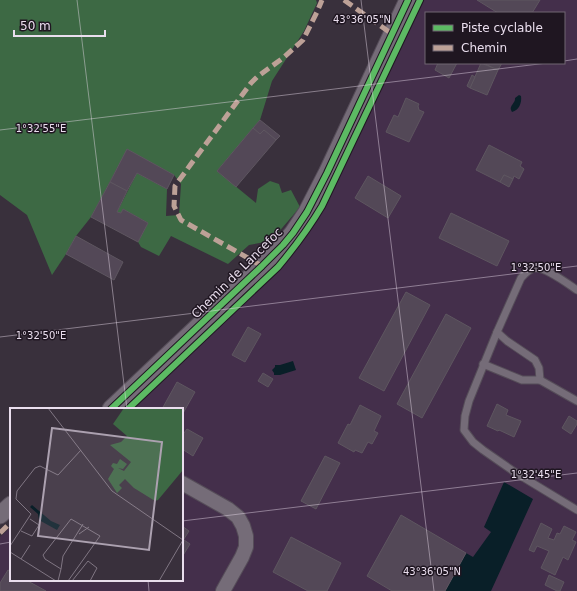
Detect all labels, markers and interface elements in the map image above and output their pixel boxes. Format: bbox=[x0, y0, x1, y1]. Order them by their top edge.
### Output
scale bar bbox=[14, 12, 105, 38]
legend bbox=[425, 12, 565, 64]
text: 43°36'05"N bbox=[333, 14, 391, 25]
text: 50 m bbox=[20, 19, 51, 33]
text: Piste cyclable bbox=[461, 21, 543, 35]
text: Chemin bbox=[461, 41, 507, 55]
text: 1°32'55"E bbox=[16, 123, 66, 134]
street label: Chemin de Lancefoc bbox=[189, 225, 285, 321]
text: 1°32'50"E bbox=[511, 262, 561, 273]
text: 1°32'50"E bbox=[16, 330, 66, 341]
inset map bbox=[10, 408, 183, 581]
text: 1°32'45"E bbox=[511, 469, 561, 480]
text: 43°36'05"N bbox=[403, 566, 461, 577]

